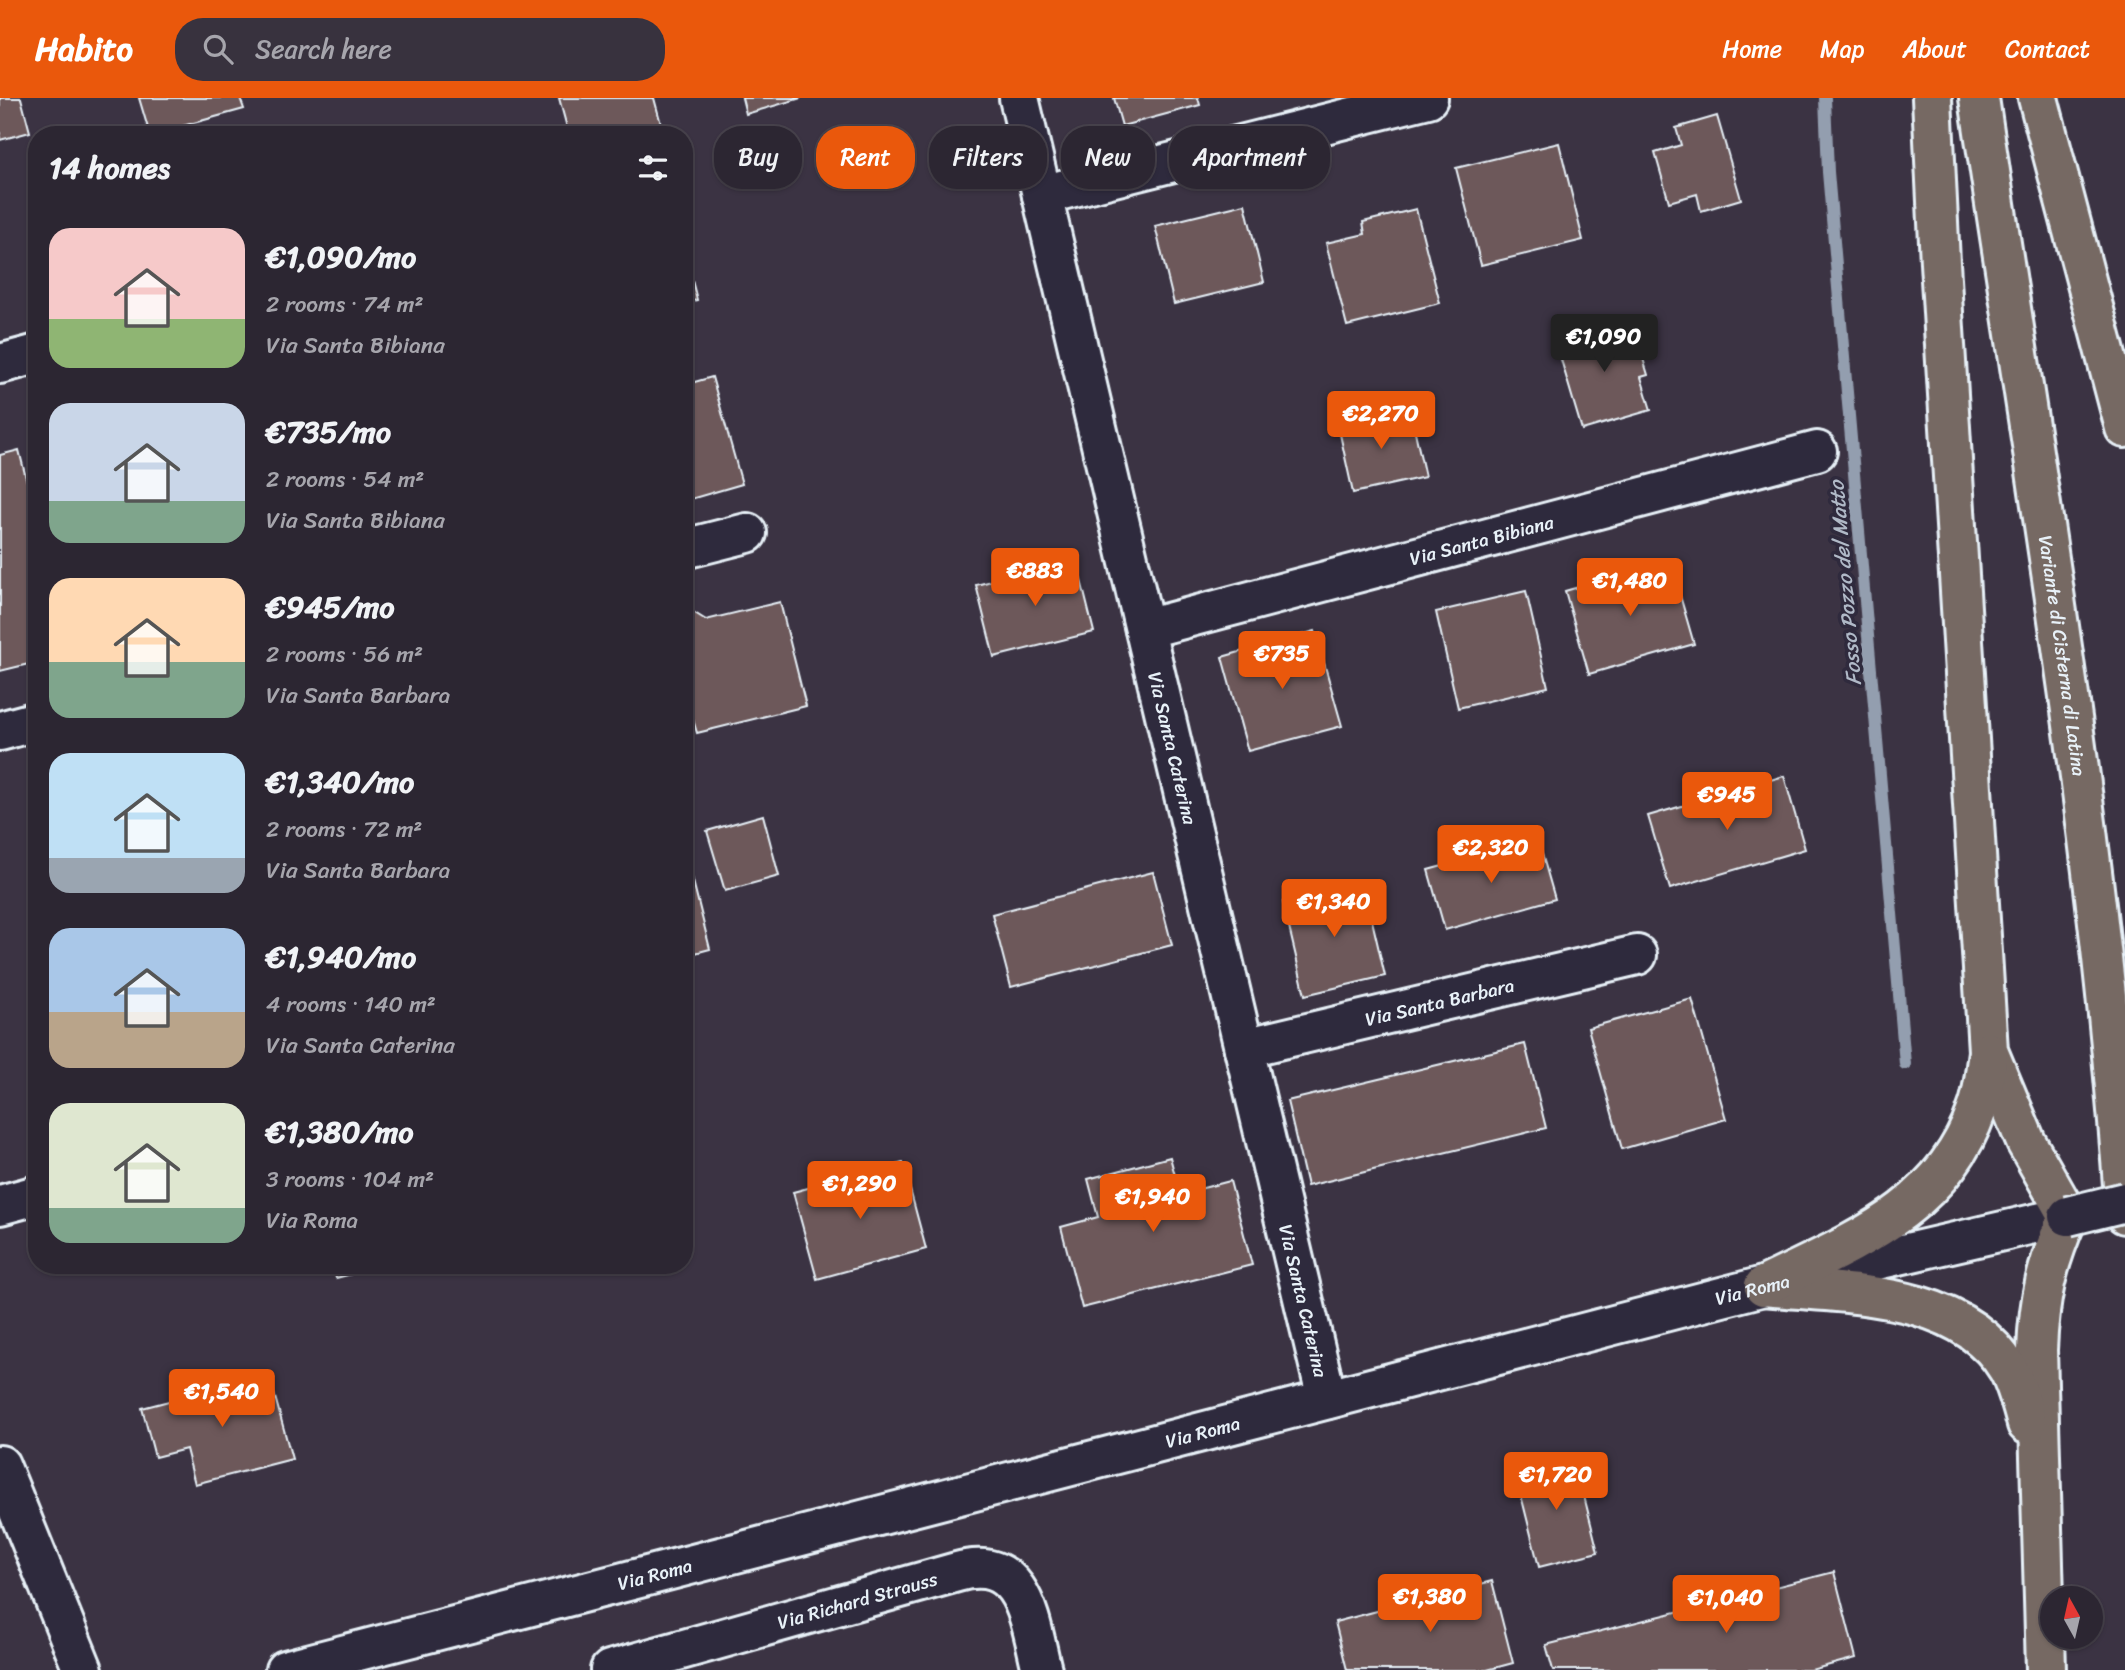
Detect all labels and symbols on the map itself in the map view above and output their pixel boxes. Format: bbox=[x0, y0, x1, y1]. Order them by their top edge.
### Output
pin: €1,090 bbox=[1547, 314, 1661, 374]
pin: €2,270 bbox=[1324, 392, 1438, 451]
water label: Fosso Pozzo del Matto bbox=[1817, 477, 1873, 687]
street label: Via Santa Bibiana bbox=[1406, 505, 1558, 575]
street label: Variante di Cisterna di Latina bbox=[2029, 533, 2096, 779]
pin: €883 bbox=[994, 548, 1076, 608]
pin: €1,480 bbox=[1573, 559, 1687, 618]
pin: €735 bbox=[1241, 632, 1323, 691]
street label: Via Santa Caterina bbox=[1138, 668, 1207, 828]
pin: €945 bbox=[1686, 772, 1768, 832]
pin: €2,320 bbox=[1434, 826, 1548, 885]
pin: €1,340 bbox=[1277, 880, 1391, 939]
street label: Via Santa Barbara bbox=[1362, 968, 1518, 1036]
pin: €1,290 bbox=[803, 1162, 917, 1221]
pin: €1,940 bbox=[1096, 1174, 1210, 1234]
street label: Via Santa Caterina bbox=[1269, 1221, 1337, 1381]
street label: Via Roma bbox=[1711, 1264, 1794, 1315]
pin: €1,540 bbox=[165, 1370, 279, 1429]
street label: Via Roma bbox=[1162, 1407, 1244, 1458]
pin: €1,720 bbox=[1499, 1452, 1613, 1512]
street label: Via Roma bbox=[614, 1549, 696, 1600]
street label: Via Richard Strauss bbox=[774, 1562, 942, 1639]
pin: €1,380 bbox=[1373, 1574, 1487, 1634]
pin: €1,040 bbox=[1669, 1576, 1783, 1635]
north arrow bbox=[2040, 1586, 2104, 1648]

